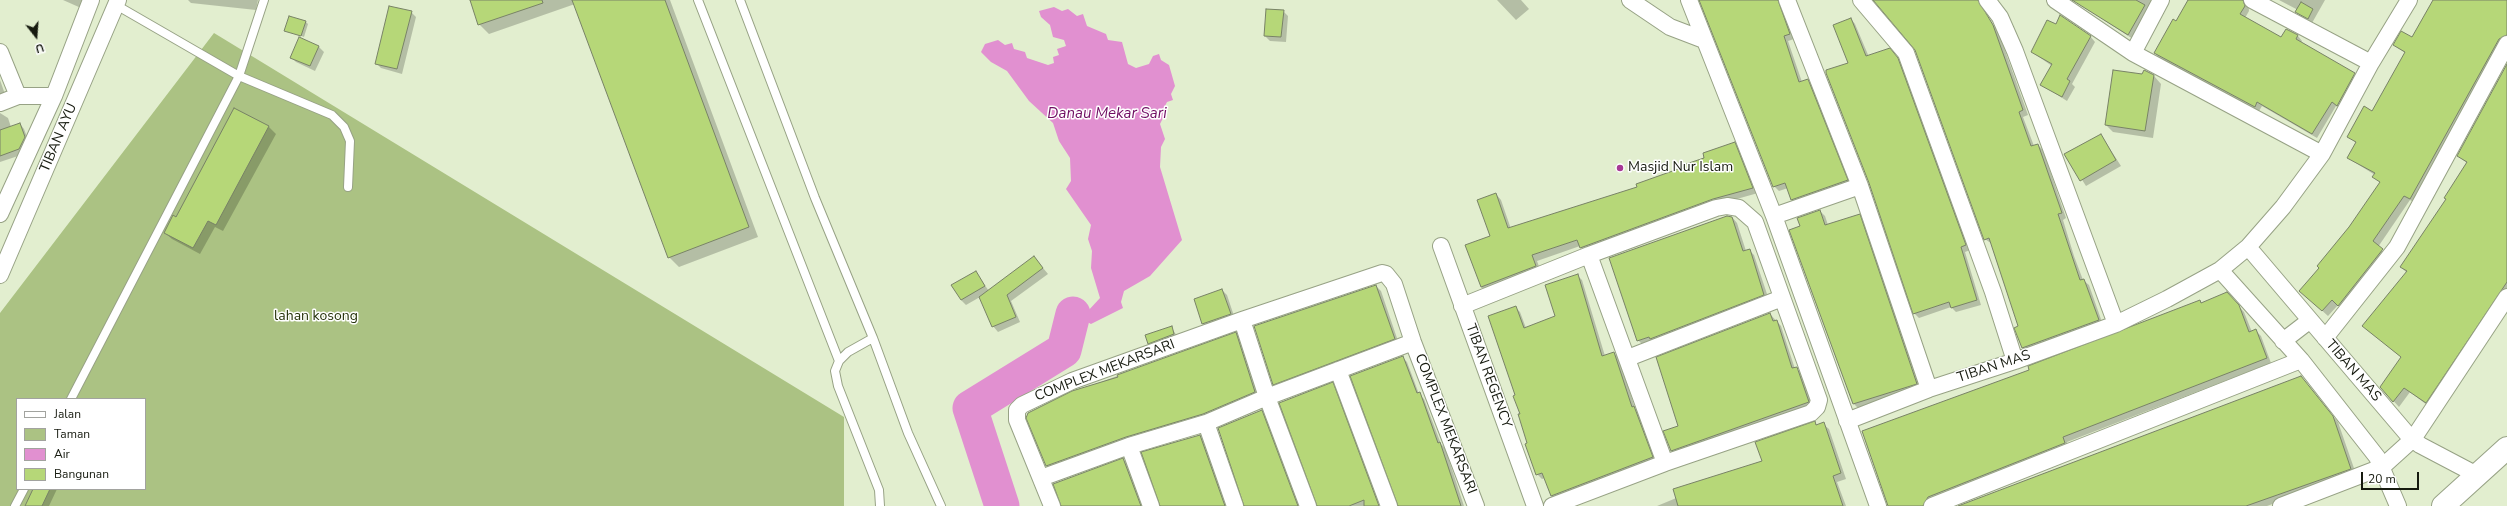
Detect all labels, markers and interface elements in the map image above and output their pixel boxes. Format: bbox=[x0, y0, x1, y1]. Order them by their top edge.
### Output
north arrow bbox=[16, 16, 56, 56]
text: U bbox=[34, 40, 46, 56]
street label: TIBAN AYU bbox=[37, 101, 81, 175]
water label: Danau Mekar Sari bbox=[1047, 105, 1167, 123]
place label: Masjid Nur Islam bbox=[1628, 160, 1733, 176]
marker: Masjid Nur Islam bbox=[1615, 163, 1625, 173]
park label: lahan kosong bbox=[274, 309, 358, 325]
street label: TIBAN REGENCY bbox=[1461, 322, 1515, 430]
street label: COMPLEX MEKARSARI bbox=[1033, 336, 1177, 406]
street label: TIBAN MAS bbox=[2322, 337, 2384, 405]
street label: TIBAN MAS bbox=[1955, 347, 2033, 387]
street label: COMPLEX MEKARSARI bbox=[1410, 352, 1480, 496]
legend bbox=[16, 398, 146, 490]
text: Jalan bbox=[54, 406, 81, 422]
text: Taman bbox=[54, 426, 90, 442]
text: Air bbox=[54, 446, 70, 462]
scale bar bbox=[2363, 464, 2421, 490]
text: Bangunan bbox=[54, 466, 109, 482]
text: 20 m bbox=[2368, 471, 2396, 487]

